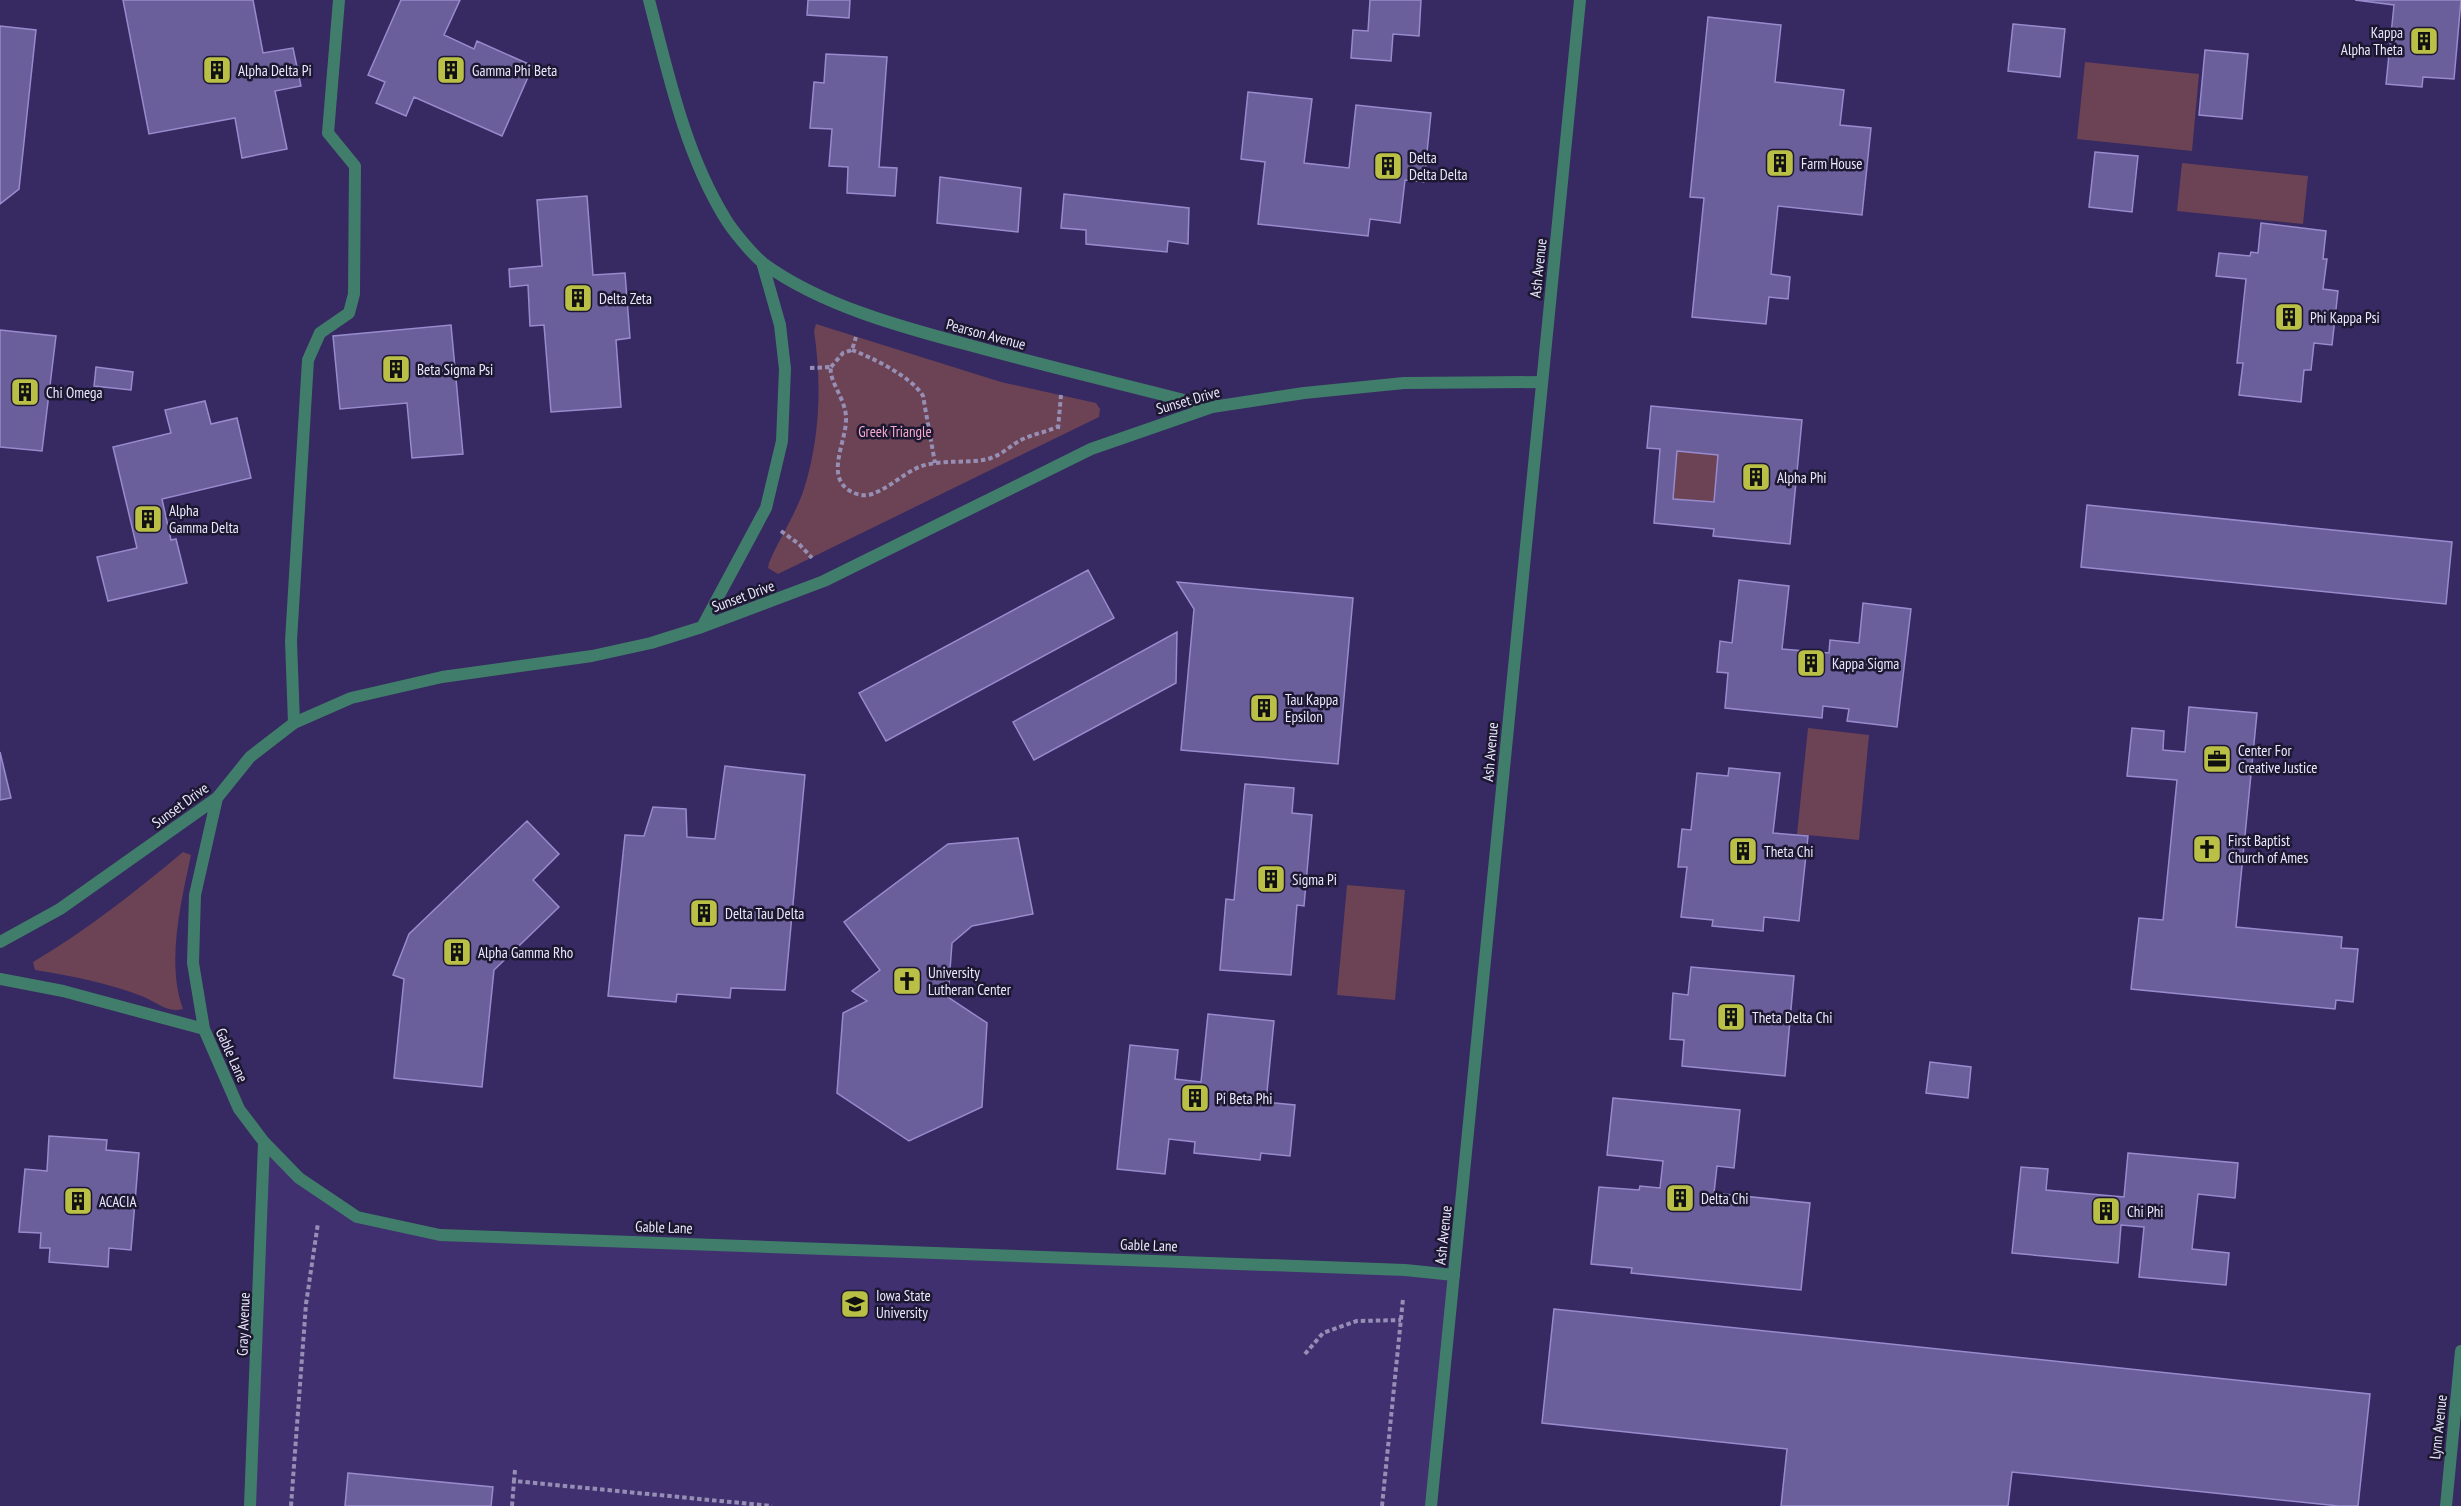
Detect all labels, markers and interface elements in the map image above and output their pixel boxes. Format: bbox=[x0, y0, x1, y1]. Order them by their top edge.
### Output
place label: Kappa Alpha Theta bbox=[2341, 23, 2403, 59]
building icon: Kappa Alpha Theta bbox=[2408, 25, 2440, 57]
building icon: Alpha Delta Pi bbox=[201, 54, 233, 86]
building icon: Gamma Phi Beta bbox=[435, 54, 467, 86]
place label: Alpha Delta Pi bbox=[238, 61, 312, 80]
place label: Gamma Phi Beta bbox=[472, 61, 557, 80]
building icon: Farm House bbox=[1764, 147, 1796, 179]
place label: Delta Delta Delta bbox=[1409, 148, 1468, 184]
building icon: Delta Delta Delta bbox=[1372, 150, 1404, 182]
place label: Farm House bbox=[1801, 154, 1863, 173]
street label: Ash Avenue bbox=[1525, 237, 1551, 299]
building icon: Delta Zeta bbox=[562, 282, 594, 314]
place label: Delta Zeta bbox=[599, 289, 652, 308]
building icon: Phi Kappa Psi bbox=[2273, 301, 2305, 333]
place label: Phi Kappa Psi bbox=[2310, 308, 2380, 327]
street label: Pearson Avenue bbox=[944, 314, 1028, 354]
building icon: Beta Sigma Psi bbox=[380, 353, 412, 385]
place label: Beta Sigma Psi bbox=[417, 360, 493, 379]
building icon: Chi Omega bbox=[9, 376, 41, 408]
street label: Sunset Drive bbox=[1154, 382, 1222, 418]
place label: Chi Omega bbox=[46, 383, 102, 402]
park label: Greek Triangle bbox=[858, 422, 932, 441]
building icon: Alpha Phi bbox=[1740, 461, 1772, 493]
place label: Alpha Phi bbox=[1777, 468, 1827, 487]
place label: Alpha Gamma Delta bbox=[169, 501, 239, 537]
building icon: Alpha Gamma Delta bbox=[132, 503, 164, 535]
street label: Sunset Drive bbox=[709, 576, 777, 616]
building icon: Kappa Sigma bbox=[1795, 647, 1827, 679]
place label: Kappa Sigma bbox=[1832, 654, 1899, 673]
place label: Tau Kappa Epsilon bbox=[1285, 690, 1338, 726]
building icon: Tau Kappa Epsilon bbox=[1248, 692, 1280, 724]
street label: Ash Avenue bbox=[1478, 722, 1502, 782]
place label: Center For Creative Justice bbox=[2238, 741, 2317, 777]
office icon: Center For Creative Justice bbox=[2201, 743, 2233, 775]
street label: Sunset Drive bbox=[148, 778, 212, 832]
place label: First Baptist Church of Ames bbox=[2228, 831, 2308, 867]
church icon: First Baptist Church of Ames bbox=[2191, 833, 2223, 865]
building icon: Theta Chi bbox=[1727, 835, 1759, 867]
place label: Theta Chi bbox=[1764, 842, 1814, 861]
building icon: Sigma Pi bbox=[1255, 863, 1287, 895]
place label: Sigma Pi bbox=[1292, 870, 1337, 889]
building icon: Delta Tau Delta bbox=[688, 897, 720, 929]
place label: Delta Tau Delta bbox=[725, 904, 804, 923]
building icon: Alpha Gamma Rho bbox=[441, 936, 473, 968]
place label: Alpha Gamma Rho bbox=[478, 943, 573, 962]
place label: University Lutheran Center bbox=[928, 963, 1012, 999]
church icon: University Lutheran Center bbox=[891, 965, 923, 997]
building icon: Theta Delta Chi bbox=[1715, 1001, 1747, 1033]
place label: Theta Delta Chi bbox=[1752, 1008, 1832, 1027]
street label: Gable Lane bbox=[212, 1025, 252, 1085]
building icon: Pi Beta Phi bbox=[1179, 1082, 1211, 1114]
place label: Pi Beta Phi bbox=[1216, 1089, 1272, 1108]
building icon: Delta Chi bbox=[1664, 1182, 1696, 1214]
building icon: ACACIA bbox=[62, 1185, 94, 1217]
place label: Delta Chi bbox=[1701, 1189, 1749, 1208]
place label: ACACIA bbox=[99, 1192, 137, 1211]
building icon: Chi Phi bbox=[2090, 1195, 2122, 1227]
place label: Chi Phi bbox=[2127, 1202, 2164, 1221]
street label: Ash Avenue bbox=[1430, 1204, 1456, 1266]
street label: Gable Lane bbox=[635, 1217, 693, 1237]
street label: Gable Lane bbox=[1120, 1235, 1178, 1255]
place label: Iowa State University bbox=[876, 1286, 931, 1322]
school or university icon: Iowa State University bbox=[839, 1288, 871, 1320]
street label: Gray Avenue bbox=[232, 1292, 254, 1356]
street label: Lynn Avenue bbox=[2425, 1394, 2451, 1460]

